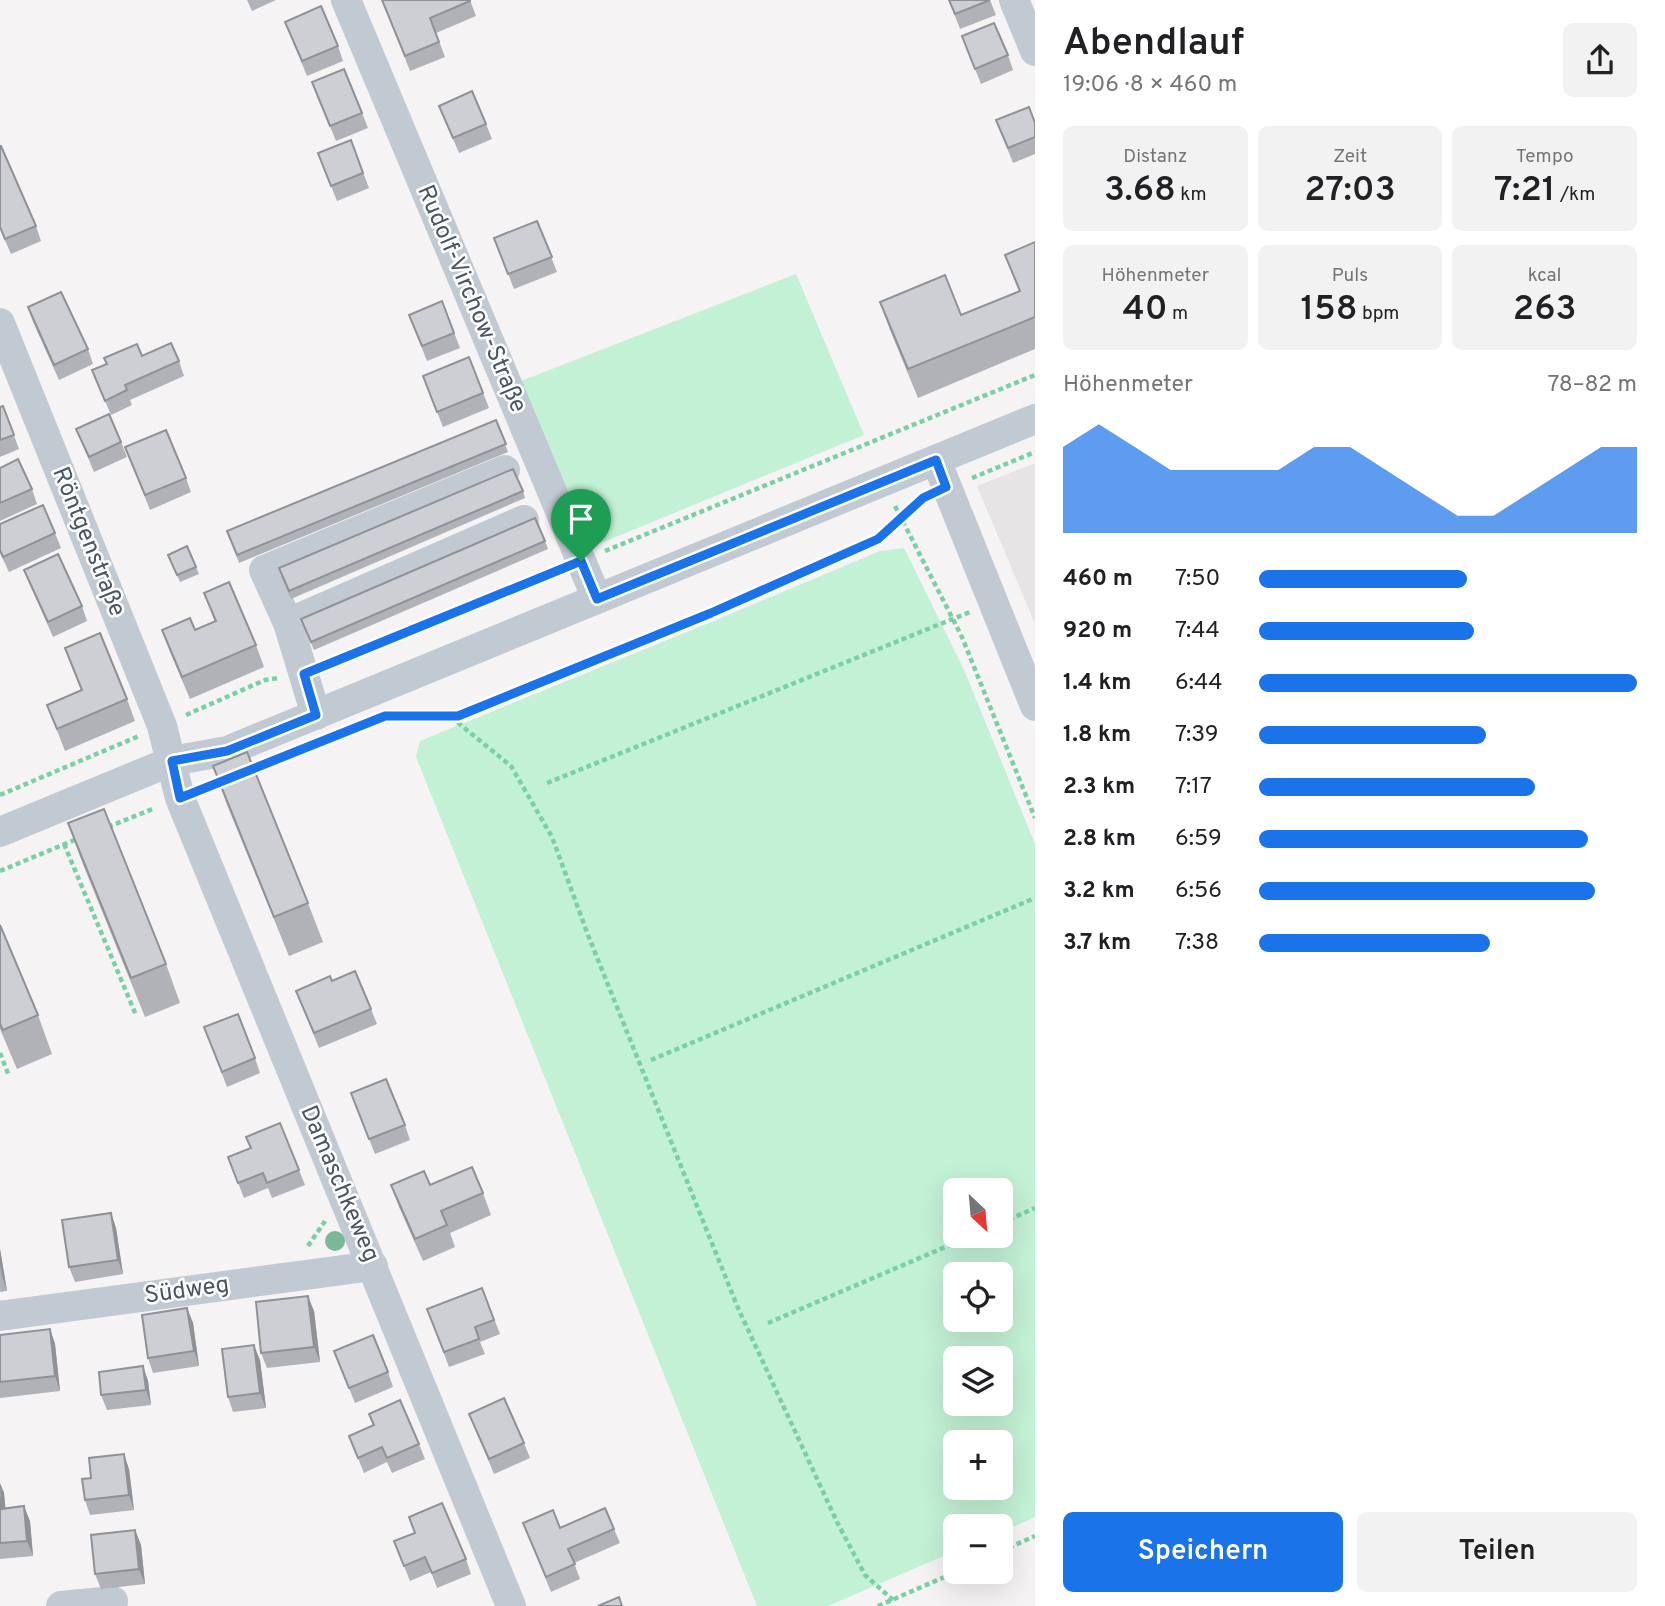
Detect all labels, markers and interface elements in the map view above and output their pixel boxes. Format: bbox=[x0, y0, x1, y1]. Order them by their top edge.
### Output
text: Abendlauf bbox=[1063, 20, 1244, 69]
button: share bbox=[1563, 23, 1637, 97]
text: 19:06 · 8 × 460 m bbox=[1063, 71, 1237, 100]
text: Distanz bbox=[1123, 145, 1187, 169]
text: Zeit bbox=[1333, 145, 1367, 169]
text: Tempo bbox=[1516, 145, 1574, 169]
text: 3.68 bbox=[1104, 169, 1176, 213]
text: 27:03 bbox=[1304, 169, 1396, 213]
text: 7:21 bbox=[1494, 169, 1556, 213]
street label: Rudolf-Virchow-Straße bbox=[409, 181, 533, 417]
text: km bbox=[1176, 183, 1207, 207]
text: /km bbox=[1556, 183, 1595, 207]
text: Höhenmeter bbox=[1102, 264, 1209, 288]
text: Puls bbox=[1332, 264, 1368, 288]
text: kcal bbox=[1528, 264, 1562, 288]
text: 40 bbox=[1123, 288, 1168, 332]
text: 158 bbox=[1301, 288, 1358, 332]
text: 263 bbox=[1513, 288, 1577, 332]
text: m bbox=[1168, 302, 1188, 326]
text: bpm bbox=[1358, 302, 1399, 326]
text: Höhenmeter bbox=[1063, 371, 1193, 400]
text: 78–82 m bbox=[1547, 371, 1637, 400]
street label: Röntgenstraße bbox=[44, 463, 132, 621]
pin bbox=[551, 489, 611, 561]
icon: arrive bbox=[562, 500, 600, 538]
text: 460 m bbox=[1063, 565, 1133, 594]
text: 7:50 bbox=[1175, 565, 1220, 594]
text: 920 m bbox=[1063, 617, 1132, 646]
text: 7:44 bbox=[1175, 617, 1220, 646]
text: 1.4 km bbox=[1063, 669, 1131, 698]
text: 6:44 bbox=[1175, 669, 1222, 698]
text: 1.8 km bbox=[1063, 721, 1131, 750]
text: 7:39 bbox=[1175, 721, 1218, 750]
text: 2.3 km bbox=[1063, 773, 1135, 802]
text: 7:17 bbox=[1175, 773, 1212, 802]
text: 2.8 km bbox=[1063, 825, 1136, 854]
text: 6:59 bbox=[1175, 825, 1222, 854]
text: 3.2 km bbox=[1063, 877, 1135, 906]
text: 6:56 bbox=[1175, 877, 1222, 906]
text: 3.7 km bbox=[1063, 929, 1131, 958]
text: 7:38 bbox=[1175, 929, 1219, 958]
street label: Damaschkeweg bbox=[293, 1101, 385, 1267]
north arrow bbox=[943, 1178, 1013, 1248]
map controls bbox=[943, 1178, 1013, 1584]
button: locate bbox=[943, 1262, 1013, 1332]
street label: Südweg bbox=[143, 1270, 231, 1312]
button: layers bbox=[943, 1346, 1013, 1416]
button: + bbox=[943, 1430, 1013, 1500]
button: Speichern bbox=[1063, 1512, 1343, 1592]
button: Teilen bbox=[1357, 1512, 1637, 1592]
button: − bbox=[943, 1514, 1013, 1584]

